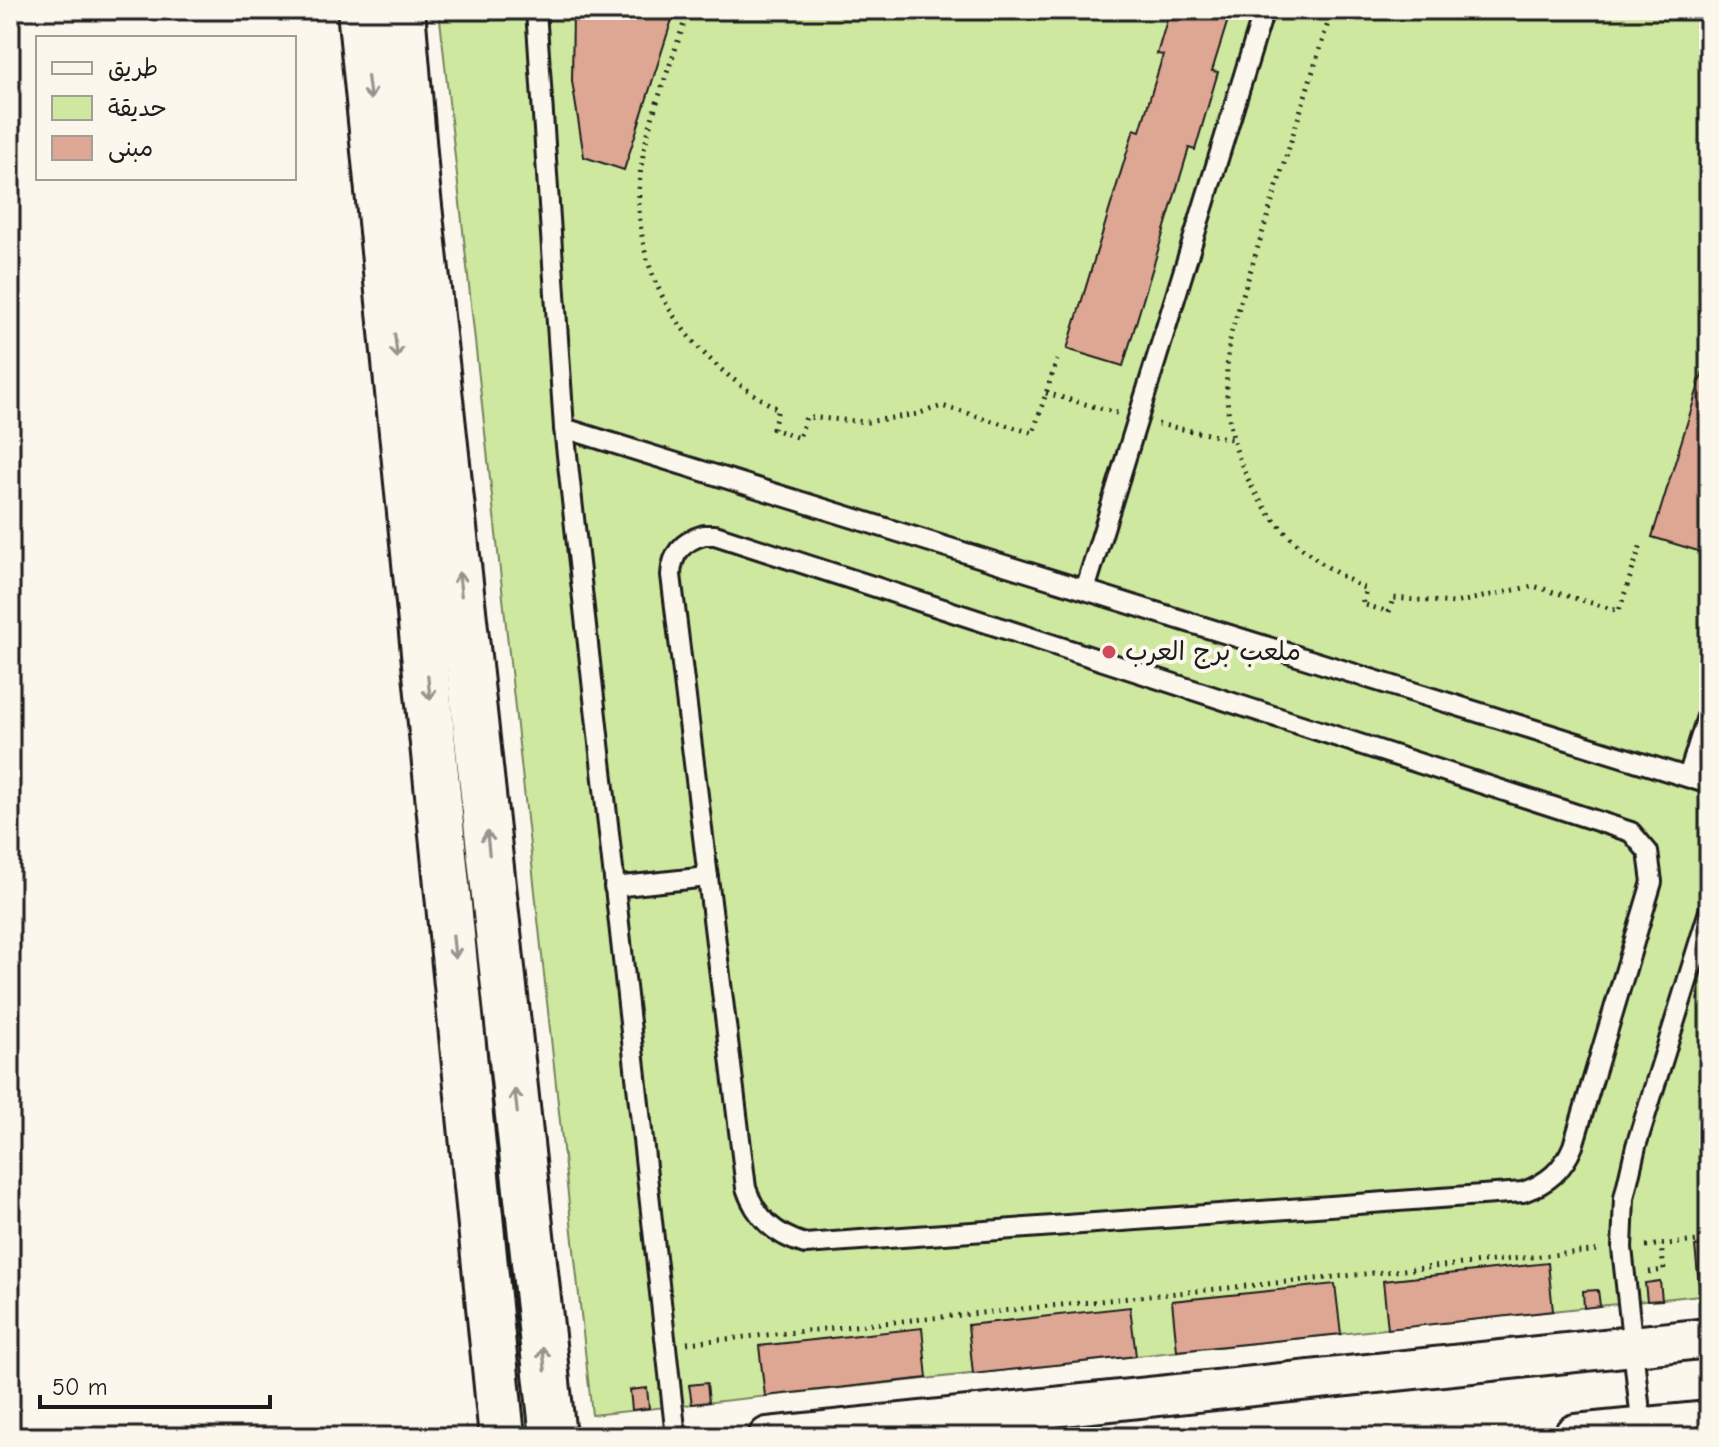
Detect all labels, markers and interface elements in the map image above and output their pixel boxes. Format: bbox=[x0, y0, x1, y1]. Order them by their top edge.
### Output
legend bbox=[36, 36, 296, 180]
text: طريق bbox=[108, 54, 158, 82]
one-way arrow bbox=[361, 74, 376, 100]
text: حديقة bbox=[108, 94, 167, 122]
text: مبنى bbox=[108, 134, 153, 163]
one-way arrow bbox=[388, 332, 403, 359]
one-way arrow bbox=[452, 571, 467, 598]
place label: ملعب برج العرب bbox=[1125, 637, 1301, 669]
marker: ملعب برج العرب bbox=[1100, 643, 1118, 661]
one-way arrow bbox=[422, 675, 437, 701]
one-way arrow bbox=[480, 830, 495, 856]
one-way arrow bbox=[447, 933, 462, 960]
one-way arrow bbox=[509, 1088, 524, 1115]
one-way arrow bbox=[537, 1347, 552, 1373]
scale bar bbox=[40, 1359, 270, 1409]
text: 50 m bbox=[52, 1373, 108, 1401]

